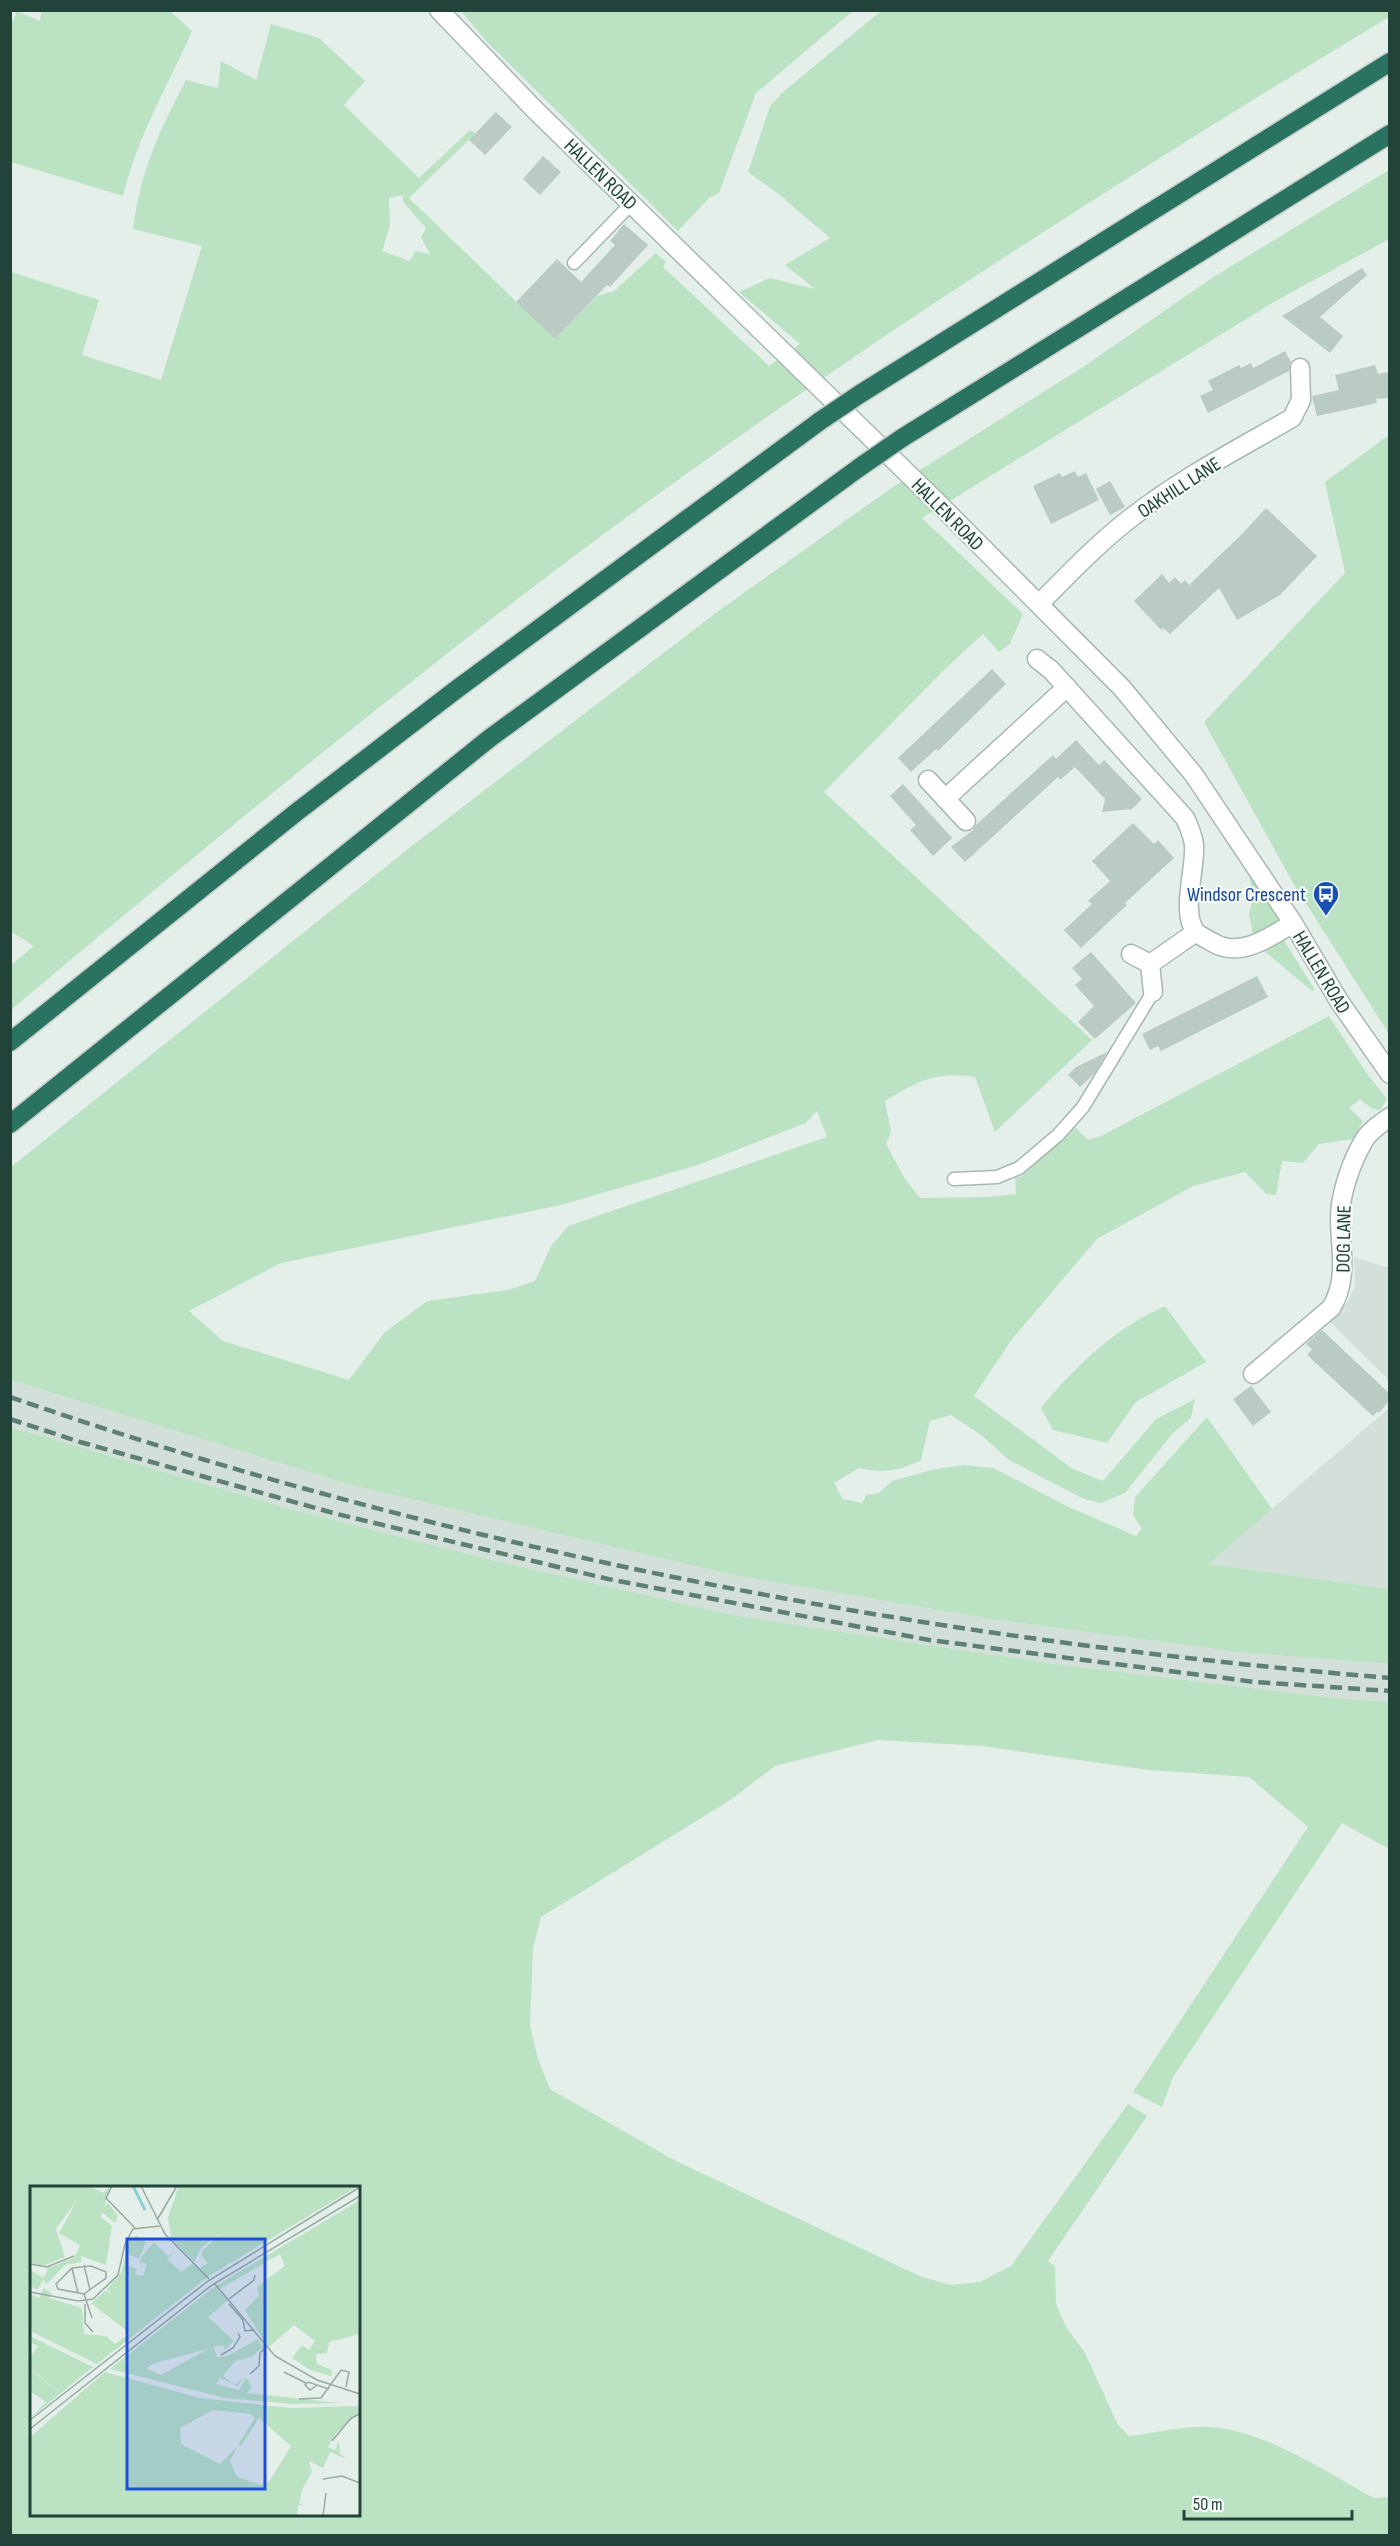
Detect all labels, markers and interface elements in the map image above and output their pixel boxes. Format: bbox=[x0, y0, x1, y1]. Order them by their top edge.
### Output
street label: HALLEN ROAD bbox=[559, 134, 642, 215]
street label: OAKHILL LANE bbox=[1134, 452, 1226, 524]
street label: HALLEN ROAD bbox=[906, 474, 988, 556]
bus stop icon: Windsor Crescent bbox=[1311, 879, 1341, 917]
place label: Windsor Crescent bbox=[1187, 883, 1306, 907]
street label: HALLEN ROAD bbox=[1287, 927, 1355, 1018]
street label: DOG LANE bbox=[1331, 1205, 1357, 1273]
inset map bbox=[30, 2186, 360, 2516]
scale bar bbox=[1184, 2483, 1352, 2521]
text: 50 m bbox=[1193, 2494, 1223, 2515]

